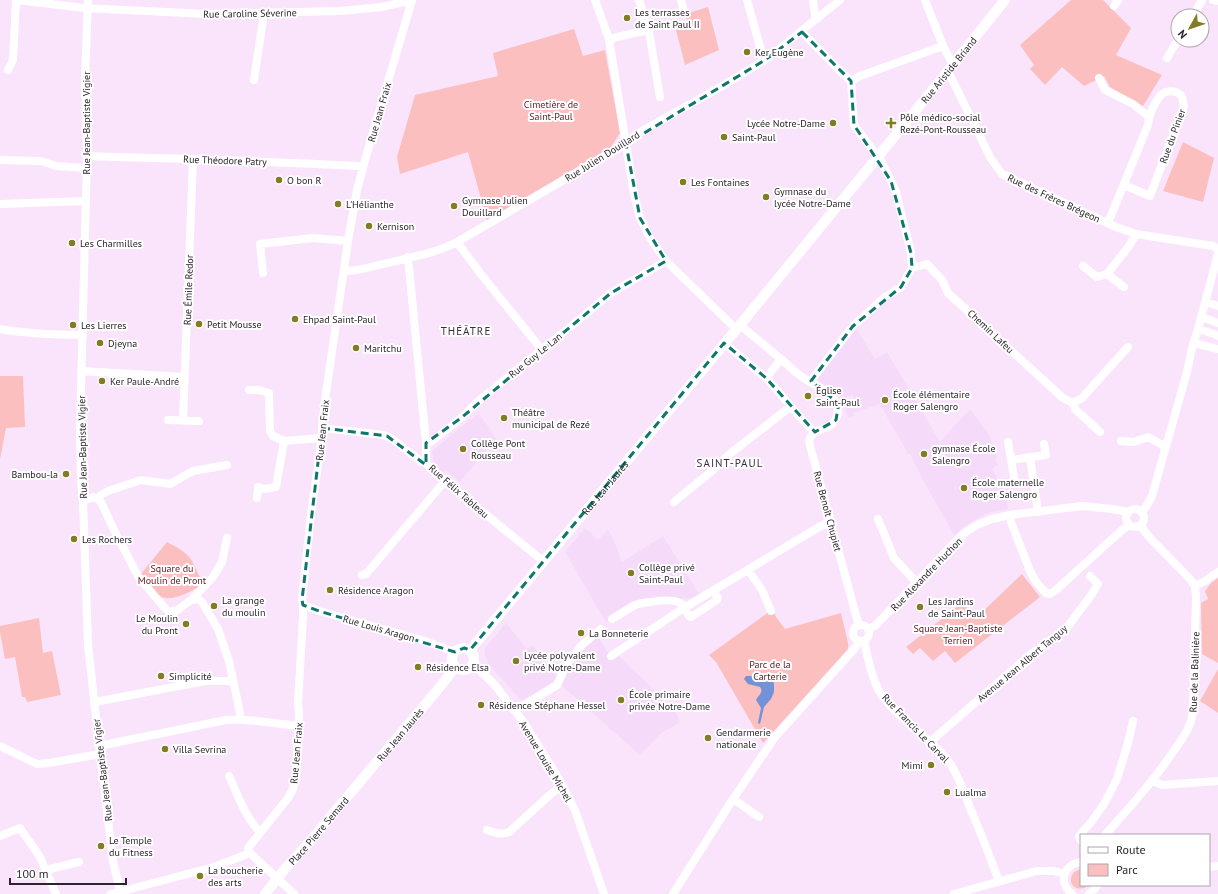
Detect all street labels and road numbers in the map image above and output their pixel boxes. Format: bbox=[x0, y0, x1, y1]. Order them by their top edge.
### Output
street label: Rue Caroline Séverine bbox=[203, 6, 297, 21]
street label: Rue Aristide Briand bbox=[918, 34, 980, 106]
street label: Rue Jean-Baptiste Vigier bbox=[80, 71, 93, 175]
street label: Rue Jean Fraix bbox=[365, 81, 394, 143]
street label: Rue du Pinier bbox=[1157, 106, 1189, 165]
street label: Rue Julien Douillard bbox=[562, 128, 642, 185]
street label: Rue Théodore Patry bbox=[183, 153, 267, 168]
street label: Rue des Frères Brégeon bbox=[1005, 171, 1102, 226]
street label: Rue Émile Redor bbox=[181, 254, 196, 325]
street label: Chemin Lafeu bbox=[965, 307, 1017, 356]
street label: Rue Guy Le Lan bbox=[506, 330, 565, 381]
street label: Rue Jean-Baptiste Vigier bbox=[75, 395, 90, 499]
street label: Rue Jean Fraix bbox=[313, 399, 332, 461]
street label: Rue Jean Jaurès bbox=[579, 458, 631, 518]
street label: Rue Félix Tableau bbox=[426, 462, 491, 521]
street label: Rue Benoît Chupiet bbox=[811, 470, 845, 553]
street label: Rue Alexandre Huchon bbox=[888, 535, 965, 614]
street label: Rue Louis Aragon bbox=[342, 612, 416, 645]
street label: Avenue Jean Albert Tanguy bbox=[975, 622, 1070, 705]
street label: Rue de la Balinière bbox=[1187, 631, 1202, 713]
street label: Rue Francis Le Carval bbox=[879, 691, 952, 766]
street label: Rue Jean Jaurès bbox=[374, 705, 427, 764]
street label: Rue Jean-Baptiste Vigier bbox=[90, 717, 115, 822]
street label: Avenue Louise Michel bbox=[516, 718, 575, 804]
street label: Rue Jean Fraix bbox=[287, 722, 306, 784]
street label: Place Pierre Semard bbox=[286, 794, 352, 868]

